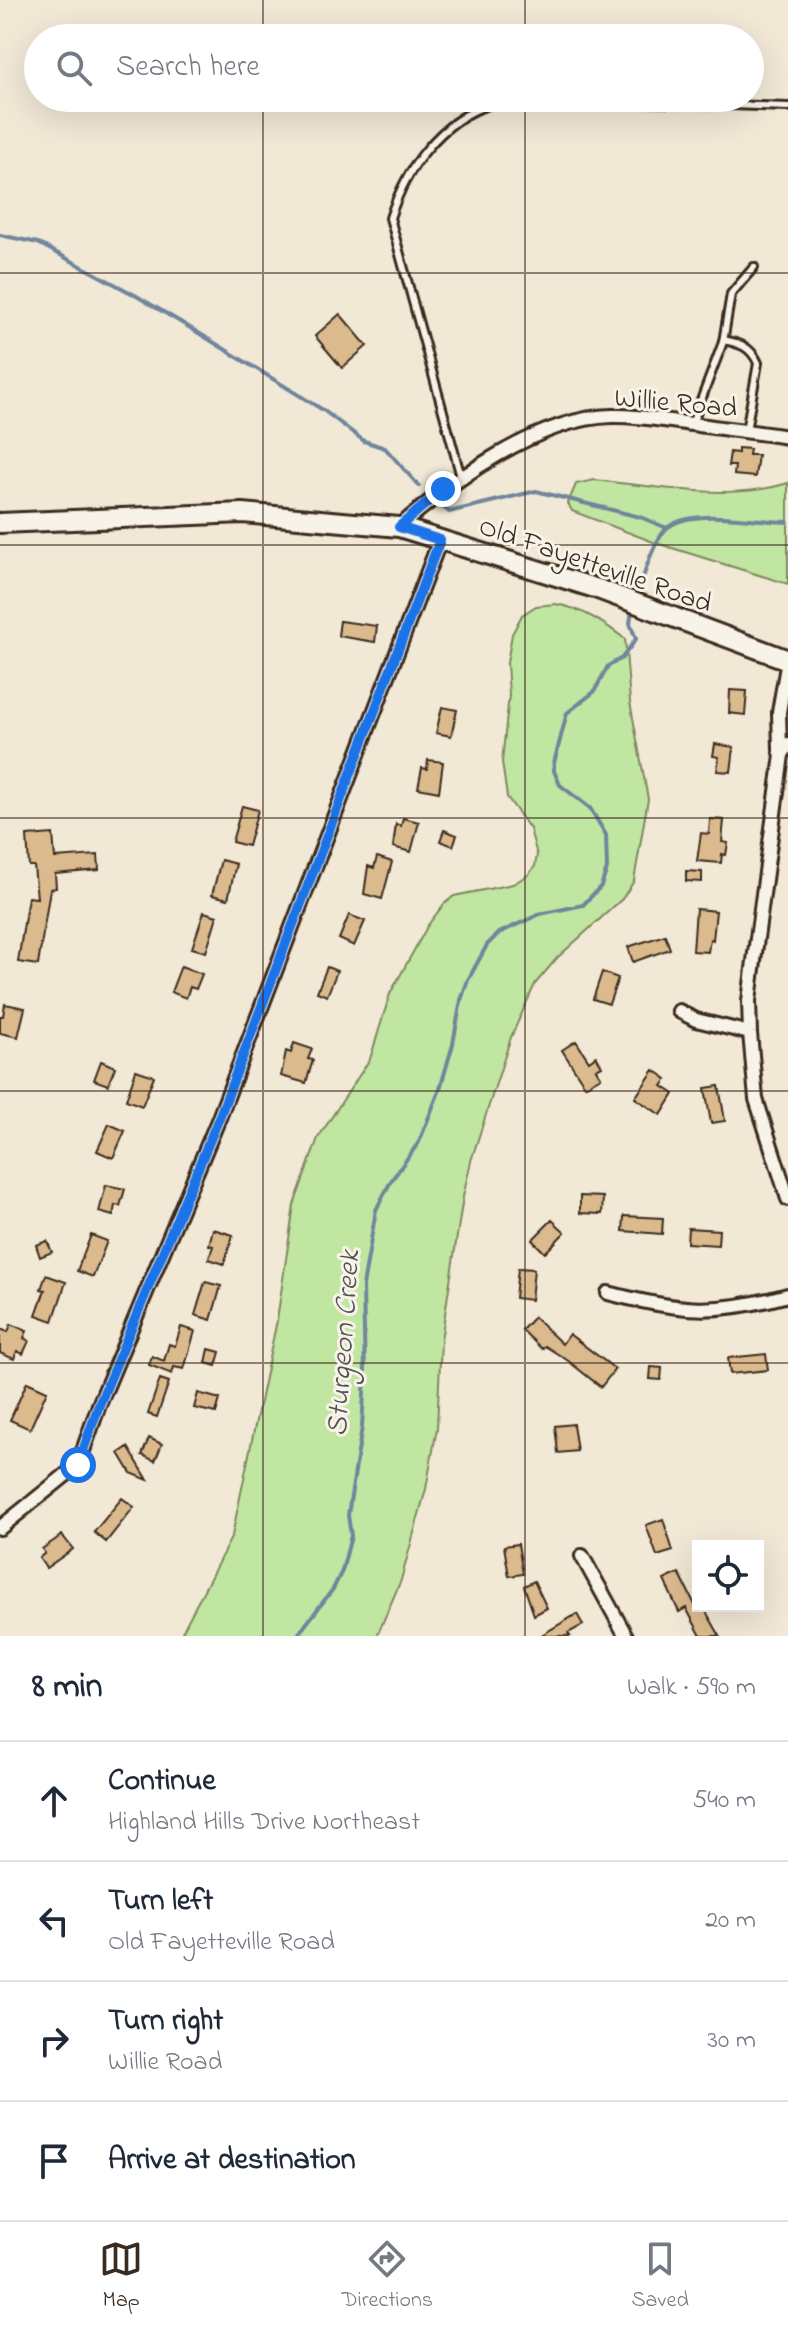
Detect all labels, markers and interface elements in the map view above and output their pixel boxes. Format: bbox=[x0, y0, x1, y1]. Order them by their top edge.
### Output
search box bbox=[24, 24, 764, 112]
icon: search bbox=[52, 46, 96, 90]
text: Search here bbox=[116, 46, 260, 90]
street label: Willie Road bbox=[613, 379, 739, 430]
route end bbox=[425, 471, 461, 507]
street label: Old Fayetteville Road bbox=[473, 507, 717, 626]
water label: Sturgeon Creek bbox=[317, 1247, 374, 1438]
route start bbox=[60, 1447, 96, 1483]
map controls bbox=[692, 1540, 764, 1612]
button: locate bbox=[692, 1540, 764, 1612]
text: 8 min bbox=[32, 1663, 103, 1713]
text: Walk · 590 m bbox=[627, 1669, 756, 1707]
text: Continue bbox=[108, 1760, 216, 1804]
icon: ahead bbox=[32, 1779, 76, 1823]
text: 540 m bbox=[693, 1782, 756, 1820]
text: Highland Hills Drive Northeast bbox=[108, 1804, 420, 1842]
text: Turn left bbox=[108, 1880, 213, 1924]
icon: left bbox=[32, 1899, 76, 1943]
text: 20 m bbox=[705, 1902, 756, 1940]
text: Old Fayetteville Road bbox=[108, 1924, 335, 1962]
text: Turn right bbox=[108, 2000, 223, 2044]
icon: right bbox=[32, 2019, 76, 2063]
text: 30 m bbox=[707, 2022, 756, 2060]
text: Willie Road bbox=[108, 2044, 222, 2082]
icon: arrive bbox=[32, 2139, 76, 2183]
text: Arrive at destination bbox=[108, 2139, 356, 2183]
tab: Map bbox=[99, 2237, 143, 2317]
tab: Directions bbox=[342, 2237, 433, 2317]
tab: Saved bbox=[631, 2237, 689, 2317]

